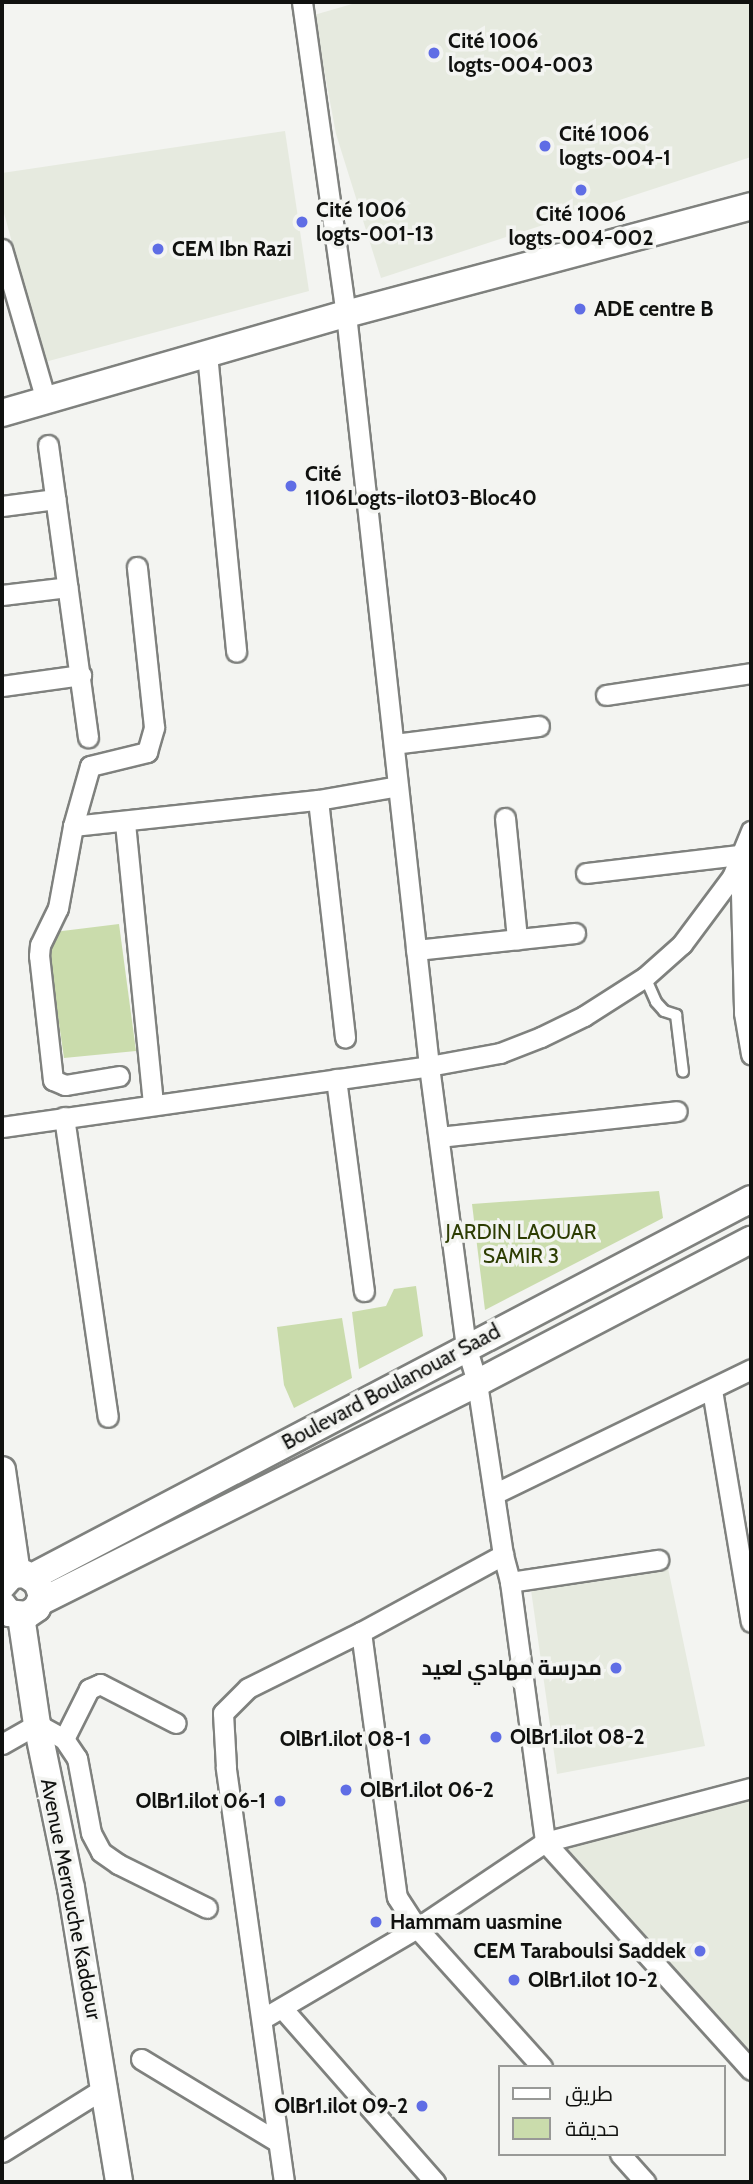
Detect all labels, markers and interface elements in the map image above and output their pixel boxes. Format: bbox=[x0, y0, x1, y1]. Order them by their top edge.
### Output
place label: Cité 1006 logts-004-003 bbox=[448, 28, 593, 78]
marker: Cité 1006 logts-004-003 bbox=[426, 45, 442, 61]
place label: Cité 1006 logts-004-1 bbox=[559, 121, 671, 171]
marker: Cité 1006 logts-004-1 bbox=[537, 138, 553, 154]
marker: Cité 1006 logts-004-002 bbox=[573, 182, 589, 198]
place label: Cité 1006 logts-001-13 bbox=[316, 197, 434, 247]
place label: Cité 1006 logts-004-002 bbox=[508, 201, 654, 251]
marker: Cité 1006 logts-001-13 bbox=[294, 214, 310, 230]
place label: CEM Ibn Razi bbox=[172, 236, 291, 262]
marker: CEM Ibn Razi bbox=[150, 241, 166, 257]
place label: ADE centre B bbox=[594, 296, 713, 322]
marker: ADE centre B bbox=[572, 301, 588, 317]
place label: Cité 1106Logts-ilot03-Bloc40 bbox=[305, 461, 537, 511]
marker: Cité 1106Logts-ilot03-Bloc40 bbox=[283, 478, 299, 494]
park label: JARDIN LAOUAR SAMIR 3 bbox=[446, 1219, 596, 1269]
street label: Boulevard Boulanouar Saad bbox=[278, 1319, 504, 1455]
place label: مدرسة مهادي لعيد bbox=[421, 1655, 602, 1681]
marker: مدرسة مهادي لعيد bbox=[608, 1660, 624, 1676]
place label: OlBr1.ilot 08-2 bbox=[510, 1724, 645, 1750]
place label: OlBr1.ilot 08-1 bbox=[280, 1726, 411, 1752]
marker: OlBr1.ilot 08-2 bbox=[488, 1729, 504, 1745]
marker: OlBr1.ilot 08-1 bbox=[417, 1731, 433, 1747]
street label: Avenue Merrouche Kaddour bbox=[35, 1776, 107, 2022]
place label: OlBr1.ilot 06-2 bbox=[360, 1777, 494, 1803]
marker: OlBr1.ilot 06-2 bbox=[338, 1782, 354, 1798]
place label: OlBr1.ilot 06-1 bbox=[136, 1788, 266, 1814]
marker: OlBr1.ilot 06-1 bbox=[272, 1793, 288, 1809]
place label: Hammam uasmine bbox=[390, 1909, 562, 1935]
marker: Hammam uasmine bbox=[368, 1914, 384, 1930]
place label: CEM Taraboulsi Saddek bbox=[473, 1938, 686, 1964]
marker: CEM Taraboulsi Saddek bbox=[692, 1943, 708, 1959]
place label: OlBr1.ilot 10-2 bbox=[528, 1967, 658, 1993]
marker: OlBr1.ilot 10-2 bbox=[506, 1972, 522, 1988]
legend bbox=[498, 2065, 725, 2156]
text: طريق bbox=[565, 2081, 613, 2106]
place label: OlBr1.ilot 09-2 bbox=[274, 2093, 408, 2119]
marker: OlBr1.ilot 09-2 bbox=[414, 2098, 430, 2114]
text: حديقة bbox=[565, 2116, 619, 2141]

